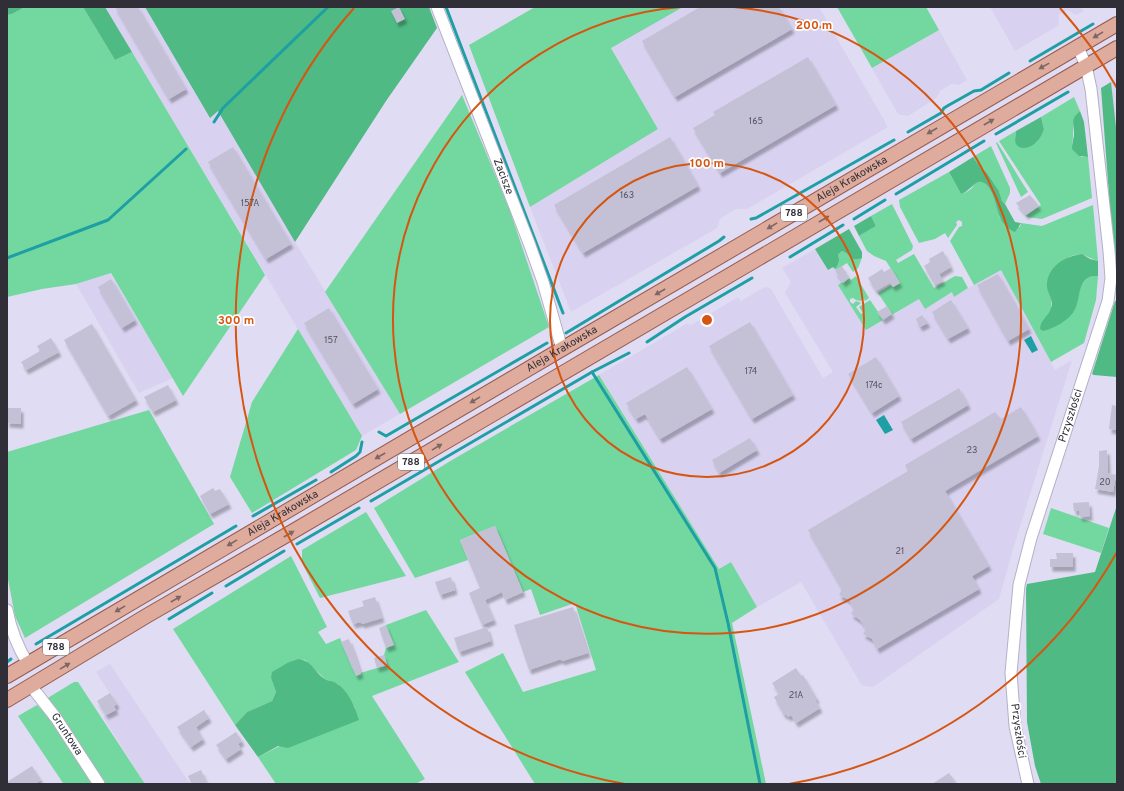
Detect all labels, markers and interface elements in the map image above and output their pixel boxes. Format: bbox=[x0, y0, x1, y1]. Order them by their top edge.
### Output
text: 200 m bbox=[796, 18, 832, 34]
one-way arrow bbox=[1092, 32, 1104, 39]
one-way arrow bbox=[1039, 63, 1050, 69]
house number: 165 bbox=[749, 116, 763, 127]
one-way arrow bbox=[983, 119, 995, 126]
one-way arrow bbox=[926, 128, 938, 135]
street label: Aleja Krakowska bbox=[814, 153, 890, 206]
street label: Zacisze bbox=[490, 156, 517, 197]
text: 100 m bbox=[690, 156, 724, 172]
house number: 163 bbox=[620, 190, 634, 201]
house number: 157A bbox=[241, 198, 259, 209]
road number: 788 bbox=[781, 205, 807, 221]
one-way arrow bbox=[818, 216, 830, 223]
one-way arrow bbox=[766, 222, 778, 229]
one-way arrow bbox=[654, 288, 666, 295]
text: 300 m bbox=[218, 313, 254, 329]
centre of rings bbox=[700, 313, 714, 327]
street label: Aleja Krakowska bbox=[524, 323, 600, 376]
house number: 157 bbox=[324, 335, 338, 346]
house number: 174 bbox=[745, 366, 758, 377]
house number: 174c bbox=[865, 380, 883, 391]
street label: Przyszłości bbox=[1056, 387, 1086, 444]
one-way arrow bbox=[469, 396, 481, 403]
one-way arrow bbox=[431, 443, 443, 450]
house number: 23 bbox=[967, 445, 977, 456]
one-way arrow bbox=[374, 453, 386, 460]
road number: 788 bbox=[398, 454, 424, 470]
house number: 20 bbox=[1099, 477, 1111, 488]
street label: Aleja Krakowska bbox=[244, 487, 321, 540]
one-way arrow bbox=[283, 530, 295, 537]
one-way arrow bbox=[226, 540, 238, 547]
house number: 21 bbox=[896, 546, 904, 557]
one-way arrow bbox=[170, 595, 182, 602]
one-way arrow bbox=[114, 606, 126, 613]
road number: 788 bbox=[43, 639, 69, 655]
one-way arrow bbox=[59, 662, 71, 669]
house number: 21A bbox=[789, 690, 803, 701]
street label: Przyszłości bbox=[1007, 703, 1029, 759]
street label: Gruntowa bbox=[48, 710, 86, 758]

